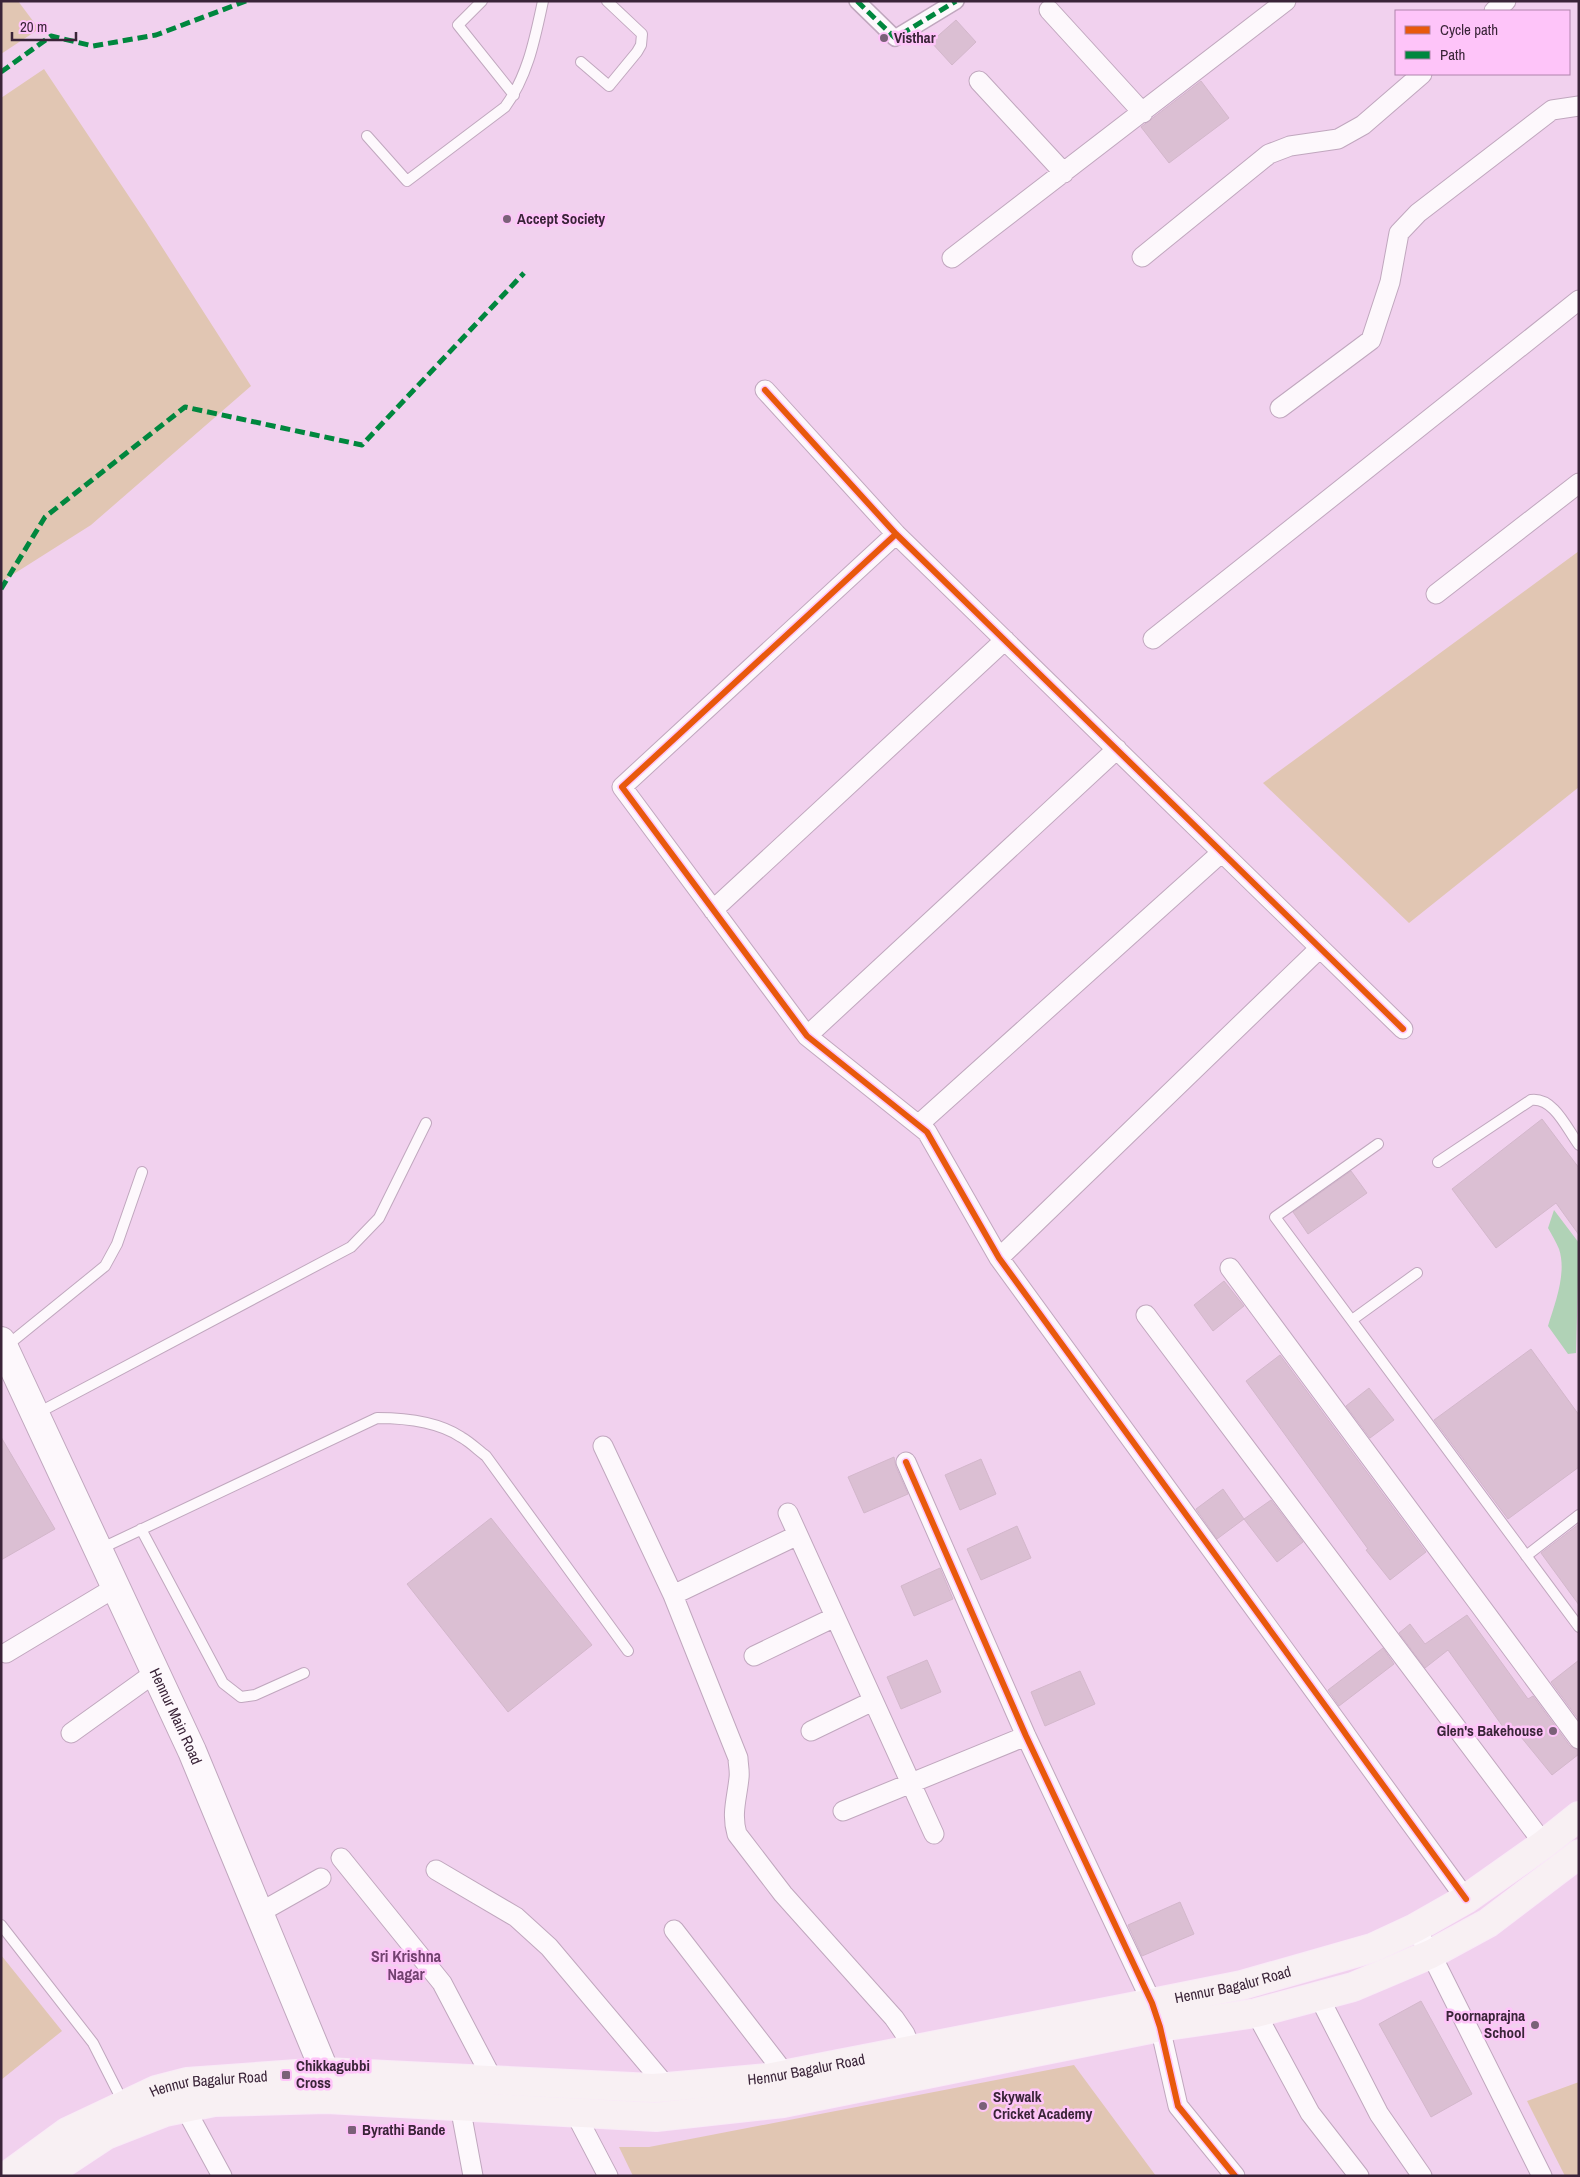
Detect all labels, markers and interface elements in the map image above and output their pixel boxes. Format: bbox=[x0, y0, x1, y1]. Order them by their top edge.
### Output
scale bar bbox=[12, 10, 76, 42]
legend bbox=[1395, 10, 1570, 75]
text: 20 m bbox=[20, 16, 47, 37]
text: Cycle path bbox=[1440, 19, 1498, 40]
place label: Visthar bbox=[894, 27, 936, 48]
marker: Visthar bbox=[878, 32, 890, 44]
text: Path bbox=[1440, 44, 1465, 65]
place label: Accept Society bbox=[517, 208, 605, 229]
marker: Accept Society bbox=[501, 213, 513, 225]
street label: Hennur Main Road bbox=[145, 1664, 207, 1767]
place label: Glen's Bakehouse bbox=[1437, 1720, 1543, 1741]
marker: Glen's Bakehouse bbox=[1547, 1725, 1559, 1737]
district label: Sri Krishna Nagar bbox=[371, 1945, 442, 1985]
street label: Hennur Bagalur Road bbox=[1173, 1961, 1293, 2008]
place label: Poornaprajna School bbox=[1446, 2005, 1525, 2043]
marker: Poornaprajna School bbox=[1529, 2019, 1541, 2031]
street label: Hennur Bagalur Road bbox=[747, 2048, 867, 2090]
place label: Chikkagubbi Cross bbox=[296, 2055, 370, 2093]
street label: Hennur Bagalur Road bbox=[146, 2065, 268, 2102]
marker: Chikkagubbi Cross bbox=[280, 2069, 292, 2081]
place label: Skywalk Cricket Academy bbox=[993, 2086, 1093, 2124]
marker: Skywalk Cricket Academy bbox=[977, 2100, 989, 2112]
place label: Byrathi Bande bbox=[362, 2119, 446, 2140]
marker: Byrathi Bande bbox=[346, 2124, 358, 2136]

